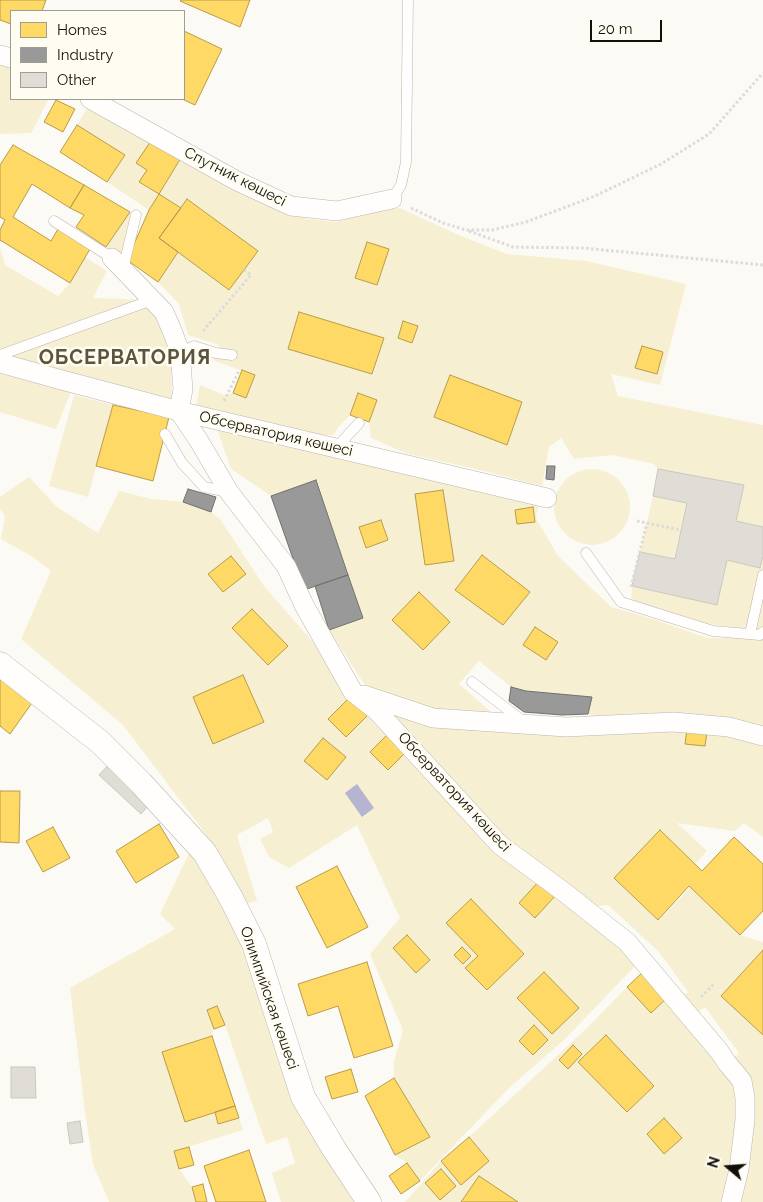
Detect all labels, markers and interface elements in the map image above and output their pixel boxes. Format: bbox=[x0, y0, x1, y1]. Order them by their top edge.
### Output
legend bbox=[10, 10, 185, 100]
scale bar bbox=[593, 10, 666, 42]
text: 20 m bbox=[598, 20, 633, 38]
text: Homes bbox=[57, 21, 107, 39]
text: Industry bbox=[57, 46, 113, 64]
text: Other bbox=[57, 71, 96, 89]
street label: Спутник көшесі bbox=[181, 144, 289, 210]
district label: ОБСЕРВАТОРИЯ bbox=[37, 346, 213, 370]
street label: Обсерватория көшесі bbox=[197, 408, 355, 460]
street label: Обсерватория көшесі bbox=[394, 728, 514, 856]
street label: Олимпийская көшесі bbox=[236, 924, 302, 1072]
north arrow bbox=[703, 1142, 753, 1192]
text: N bbox=[704, 1155, 723, 1170]

